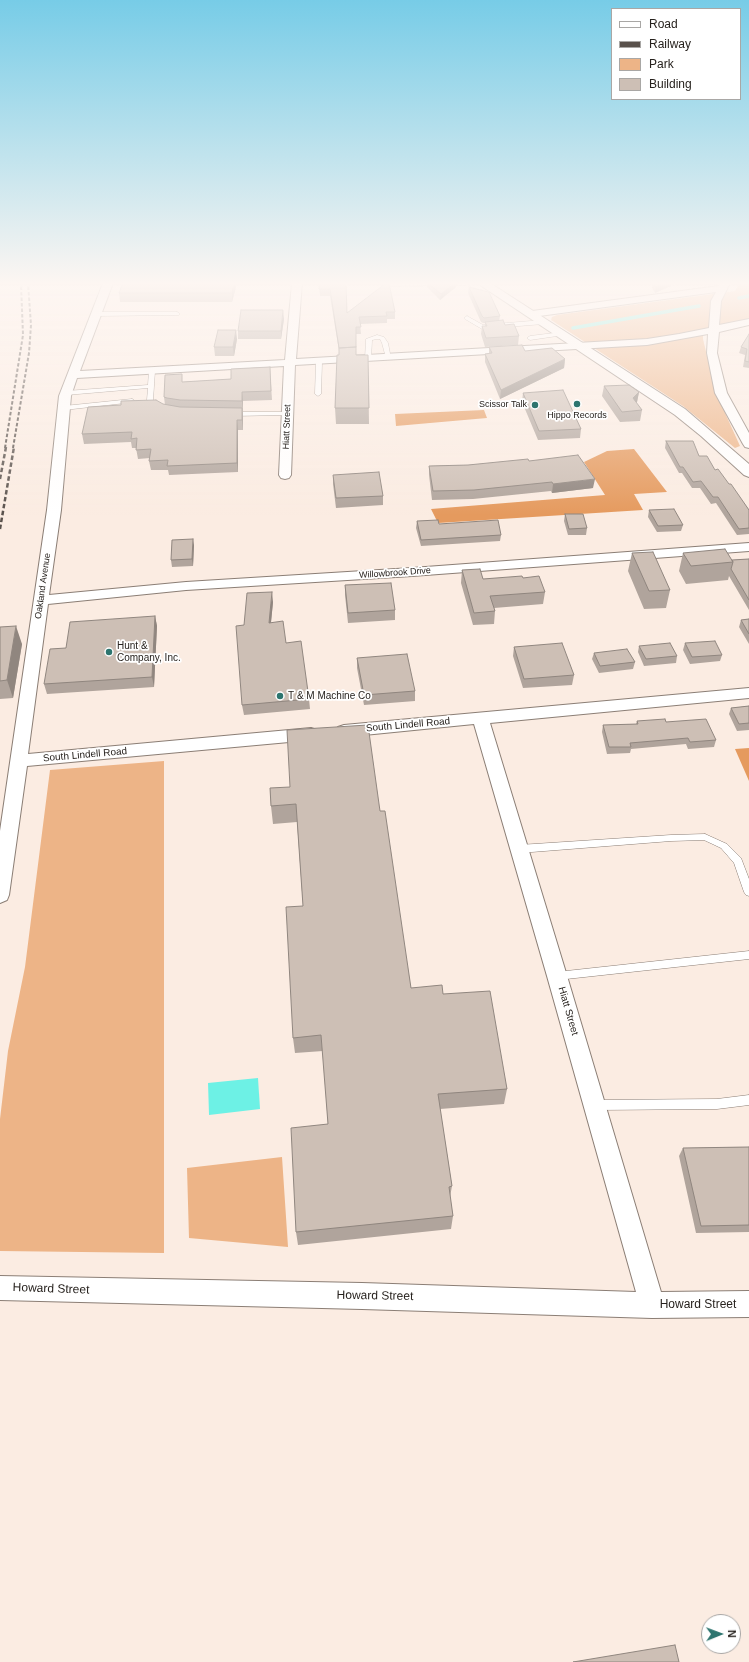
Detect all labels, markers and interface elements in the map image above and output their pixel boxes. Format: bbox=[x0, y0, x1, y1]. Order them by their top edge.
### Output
legend bbox=[611, 8, 741, 100]
text: Road bbox=[649, 17, 678, 31]
text: Railway bbox=[649, 37, 691, 51]
text: Park bbox=[649, 57, 674, 71]
text: Building bbox=[649, 77, 692, 91]
marker: Hippo Records bbox=[572, 399, 582, 409]
place label: Scissor Talk bbox=[479, 400, 527, 410]
marker: Scissor Talk bbox=[530, 400, 540, 410]
street label: Hiatt Street bbox=[281, 404, 293, 450]
place label: Hippo Records bbox=[547, 411, 607, 421]
street label: Oakland Avenue bbox=[33, 552, 53, 620]
street label: Willowbrook Drive bbox=[359, 565, 431, 581]
place label: Hunt & Company, Inc. bbox=[117, 640, 181, 664]
marker: Hunt & Company, Inc. bbox=[104, 647, 114, 657]
place label: T & M Machine Co bbox=[288, 690, 371, 702]
marker: T & M Machine Co bbox=[275, 691, 285, 701]
street label: South Lindell Road bbox=[365, 715, 451, 735]
street label: South Lindell Road bbox=[42, 745, 128, 765]
street label: Hiatt Street bbox=[555, 985, 581, 1037]
street label: Howard Street bbox=[12, 1280, 90, 1298]
street label: Howard Street bbox=[337, 1288, 413, 1304]
street label: Howard Street bbox=[660, 1298, 736, 1312]
north arrow bbox=[701, 1614, 741, 1654]
text: N bbox=[726, 1630, 738, 1638]

